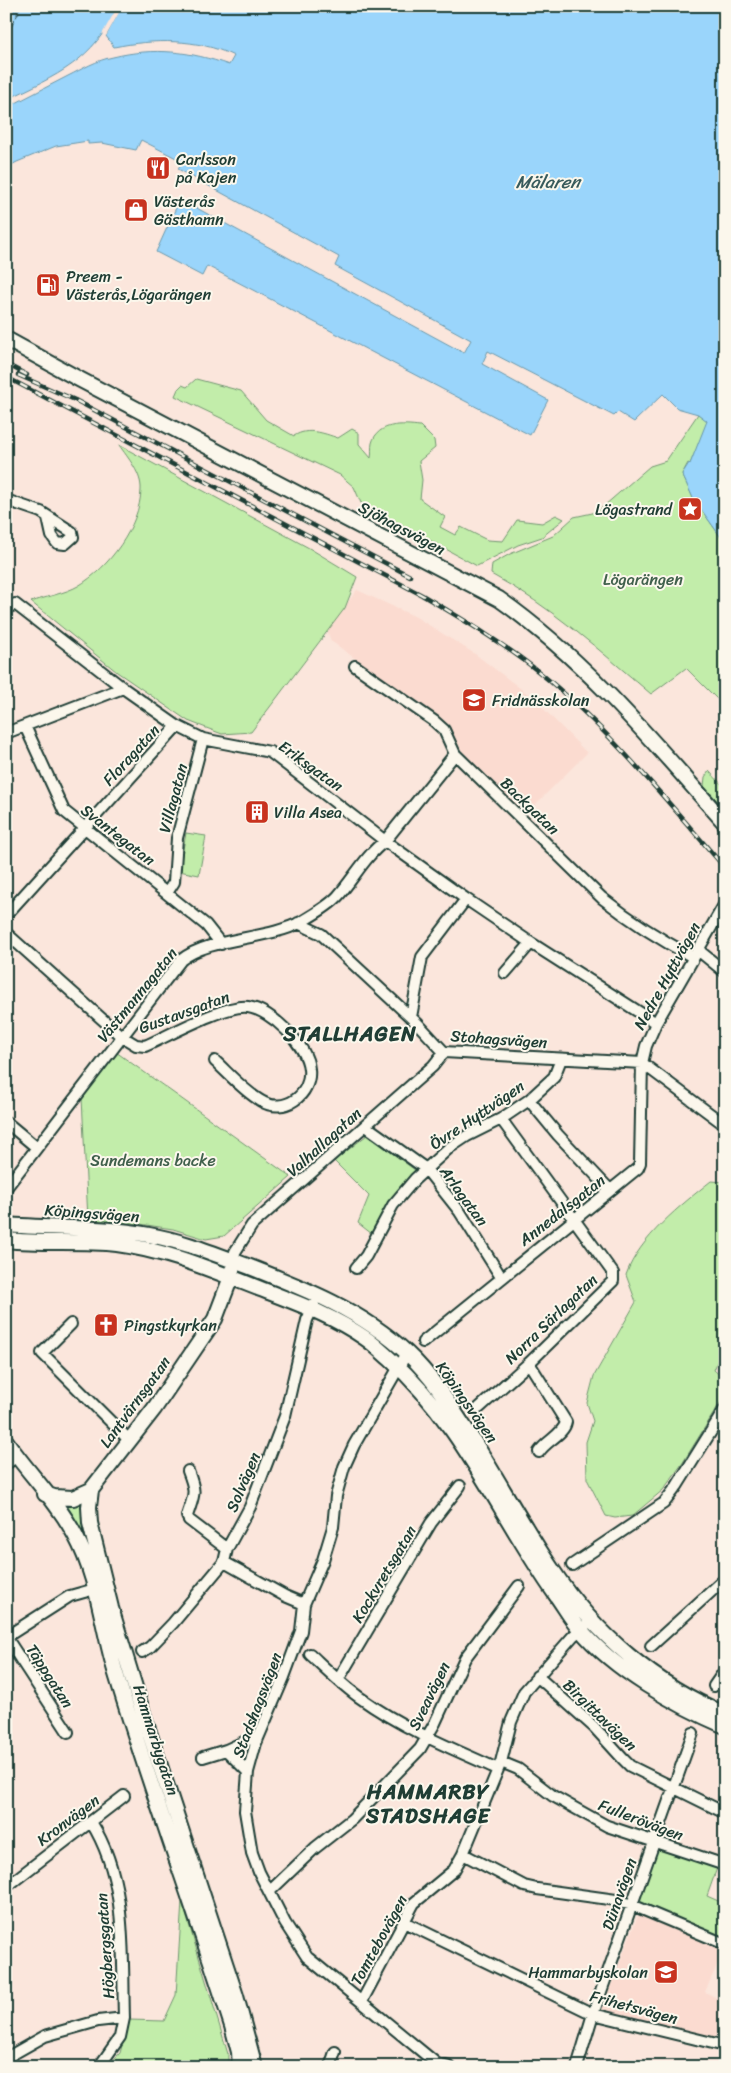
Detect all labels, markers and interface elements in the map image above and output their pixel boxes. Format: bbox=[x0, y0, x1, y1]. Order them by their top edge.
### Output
place label: Carlsson på Kajen bbox=[175, 145, 237, 192]
restaurant icon: Carlsson på Kajen bbox=[145, 155, 171, 181]
water label: Mälaren bbox=[516, 166, 582, 198]
place label: Västerås Gästhamn bbox=[154, 187, 224, 234]
shop icon: Västerås Gästhamn bbox=[123, 197, 149, 223]
place label: Preem - Västerås,Lögarängen bbox=[66, 262, 211, 309]
fuel station icon: Preem - Västerås,Lögarängen bbox=[35, 272, 61, 298]
street label: Sjöhagsvägen bbox=[353, 493, 451, 563]
place label: Lögastrand bbox=[595, 495, 674, 524]
place icon: Lögastrand bbox=[677, 496, 703, 522]
park label: Lögarängen bbox=[603, 565, 683, 594]
place label: Fridnässkolan bbox=[492, 686, 590, 715]
school or university icon: Fridnässkolan bbox=[461, 687, 487, 713]
street label: Floragatan bbox=[95, 717, 167, 793]
street label: Eriksgatan bbox=[272, 732, 350, 800]
street label: Villagatan bbox=[150, 760, 196, 836]
street label: Backgatan bbox=[493, 770, 567, 843]
street label: Svantegatan bbox=[74, 796, 162, 874]
place label: Villa Asea bbox=[274, 798, 342, 827]
building icon: Villa Asea bbox=[244, 799, 270, 825]
street label: Nedre Hyttvägen bbox=[625, 916, 709, 1035]
street label: Västmannagatan bbox=[89, 940, 185, 1049]
street label: Gustavsgatan bbox=[134, 982, 234, 1042]
district label: STALLHAGEN bbox=[282, 1015, 417, 1053]
street label: Stohagsvägen bbox=[450, 1021, 549, 1057]
street label: Övre Hyttvägen bbox=[423, 1072, 531, 1158]
street label: Valhallagatan bbox=[279, 1100, 369, 1184]
park label: Sundemans backe bbox=[90, 1146, 216, 1175]
street label: Arlagatan bbox=[431, 1159, 496, 1233]
street label: Annedalsgatan bbox=[511, 1166, 612, 1254]
street label: Köpingsvägen bbox=[44, 1195, 141, 1231]
street label: Norra Särlagatan bbox=[497, 1266, 605, 1371]
place label: Pingstkyrkan bbox=[124, 1311, 217, 1340]
church icon: Pingstkyrkan bbox=[93, 1312, 119, 1338]
street label: Lantvärnsgatan bbox=[92, 1350, 179, 1454]
street label: Köpingsvägen bbox=[428, 1355, 506, 1450]
street label: Solvägen bbox=[217, 1447, 269, 1517]
street label: Kockvretsgatan bbox=[343, 1519, 425, 1629]
street label: Täppgatan bbox=[18, 1638, 82, 1714]
street label: Stadshagsvägen bbox=[224, 1648, 291, 1762]
street label: Sveavägen bbox=[400, 1656, 458, 1735]
street label: Birgittavägen bbox=[556, 1671, 645, 1759]
street label: Hammarbygatan bbox=[124, 1681, 188, 1800]
district label: HAMMARBY STADSHAGE bbox=[365, 1773, 491, 1835]
street label: Kronvägen bbox=[30, 1786, 106, 1854]
street label: Fullerövägen bbox=[594, 1790, 688, 1850]
street label: Dünavägen bbox=[593, 1853, 645, 1934]
street label: Tomtebovägen bbox=[342, 1889, 416, 1991]
street label: Högbergsgatan bbox=[87, 1892, 123, 2000]
place label: Hammarbyskolan bbox=[528, 1958, 648, 1987]
school or university icon: Hammarbyskolan bbox=[653, 1959, 679, 1985]
street label: Frihetsvägen bbox=[587, 1981, 682, 2033]

